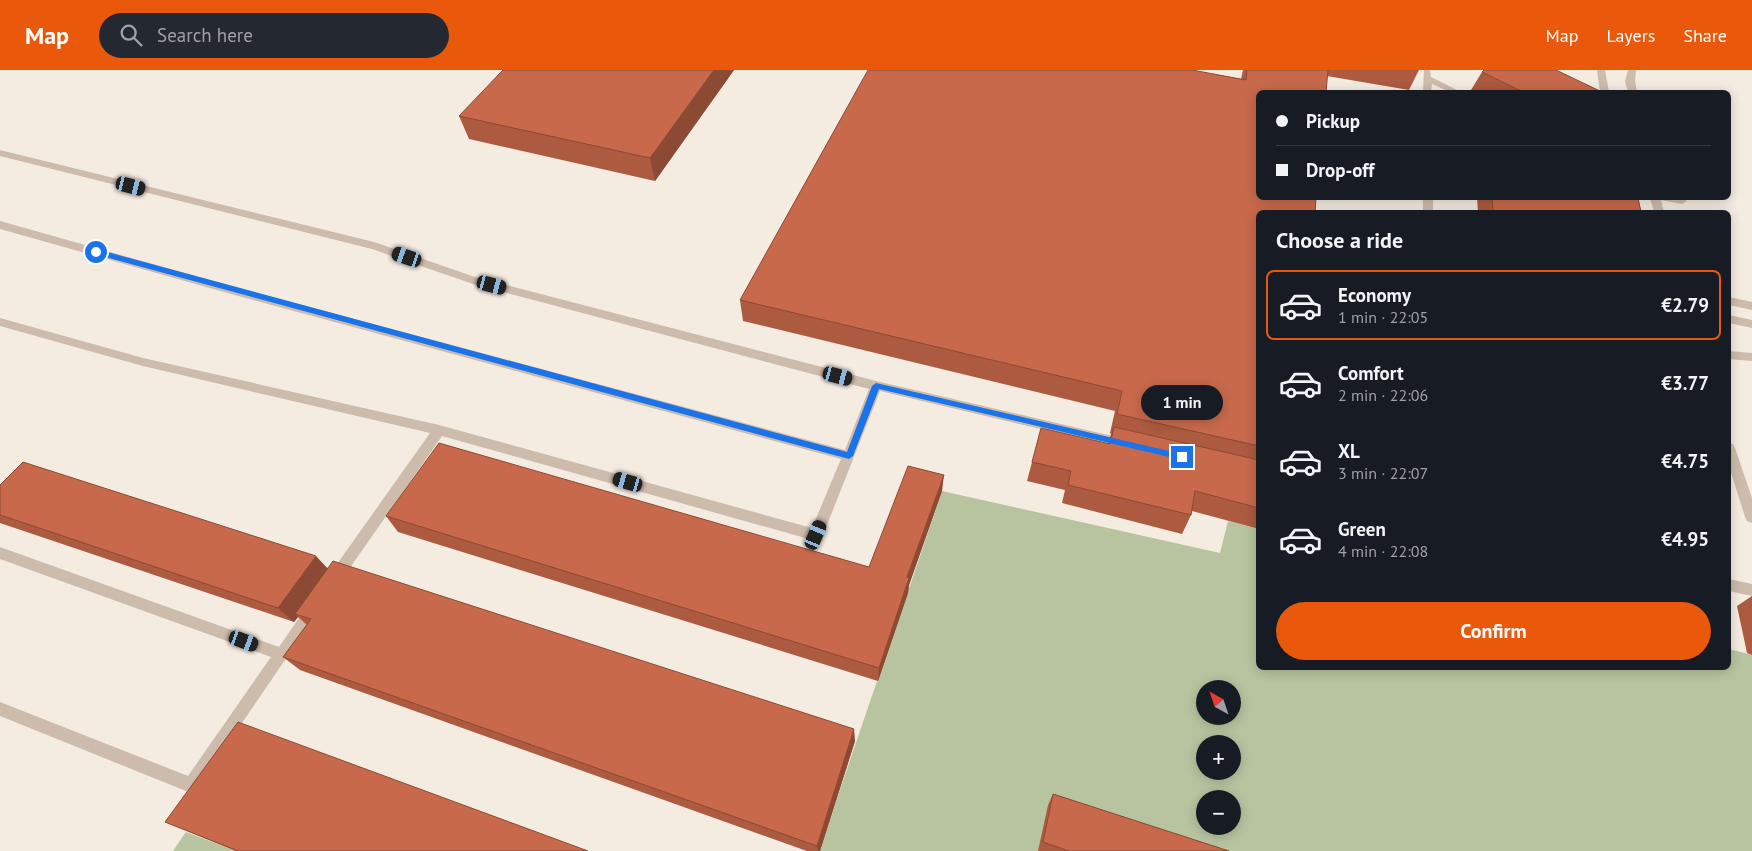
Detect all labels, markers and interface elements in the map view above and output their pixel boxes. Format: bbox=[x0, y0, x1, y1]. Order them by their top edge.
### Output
search box bbox=[99, 13, 449, 58]
text: Map bbox=[25, 20, 69, 51]
icon: search bbox=[117, 21, 145, 49]
text: Search here bbox=[157, 23, 253, 47]
text: Map bbox=[1546, 24, 1578, 47]
text: Layers bbox=[1606, 24, 1655, 47]
text: Share bbox=[1683, 24, 1727, 47]
text: Pickup bbox=[1306, 109, 1360, 133]
text: Drop-off bbox=[1306, 158, 1374, 182]
car bbox=[114, 175, 147, 197]
text: Choose a ride bbox=[1276, 226, 1403, 254]
route start bbox=[85, 241, 107, 263]
car bbox=[390, 245, 423, 269]
car bbox=[475, 274, 508, 296]
icon: car bbox=[1278, 283, 1323, 328]
text: Economy bbox=[1338, 283, 1411, 307]
text: €2.79 bbox=[1661, 293, 1709, 317]
text: 1 min · 22:05 bbox=[1338, 307, 1428, 327]
icon: car bbox=[1278, 361, 1323, 406]
text: Comfort bbox=[1338, 361, 1404, 385]
car bbox=[821, 365, 854, 387]
text: €3.77 bbox=[1661, 371, 1709, 395]
callout: 1 min bbox=[1141, 384, 1223, 420]
text: 2 min · 22:06 bbox=[1338, 385, 1428, 405]
text: 1 min bbox=[1162, 392, 1202, 412]
icon: car bbox=[1278, 439, 1323, 484]
text: XL bbox=[1338, 439, 1360, 463]
route end bbox=[1171, 446, 1193, 468]
text: €4.75 bbox=[1661, 449, 1709, 473]
text: 3 min · 22:07 bbox=[1338, 463, 1428, 483]
car bbox=[611, 471, 644, 493]
icon: car bbox=[1278, 517, 1323, 562]
text: Green bbox=[1338, 517, 1386, 541]
car bbox=[803, 518, 828, 552]
text: €4.95 bbox=[1661, 527, 1709, 551]
text: 4 min · 22:08 bbox=[1338, 541, 1428, 561]
button: Confirm bbox=[1276, 602, 1711, 660]
car bbox=[227, 629, 260, 653]
north arrow bbox=[1196, 680, 1241, 725]
map controls bbox=[1196, 680, 1241, 835]
button: + bbox=[1196, 735, 1241, 780]
button: − bbox=[1196, 790, 1241, 835]

